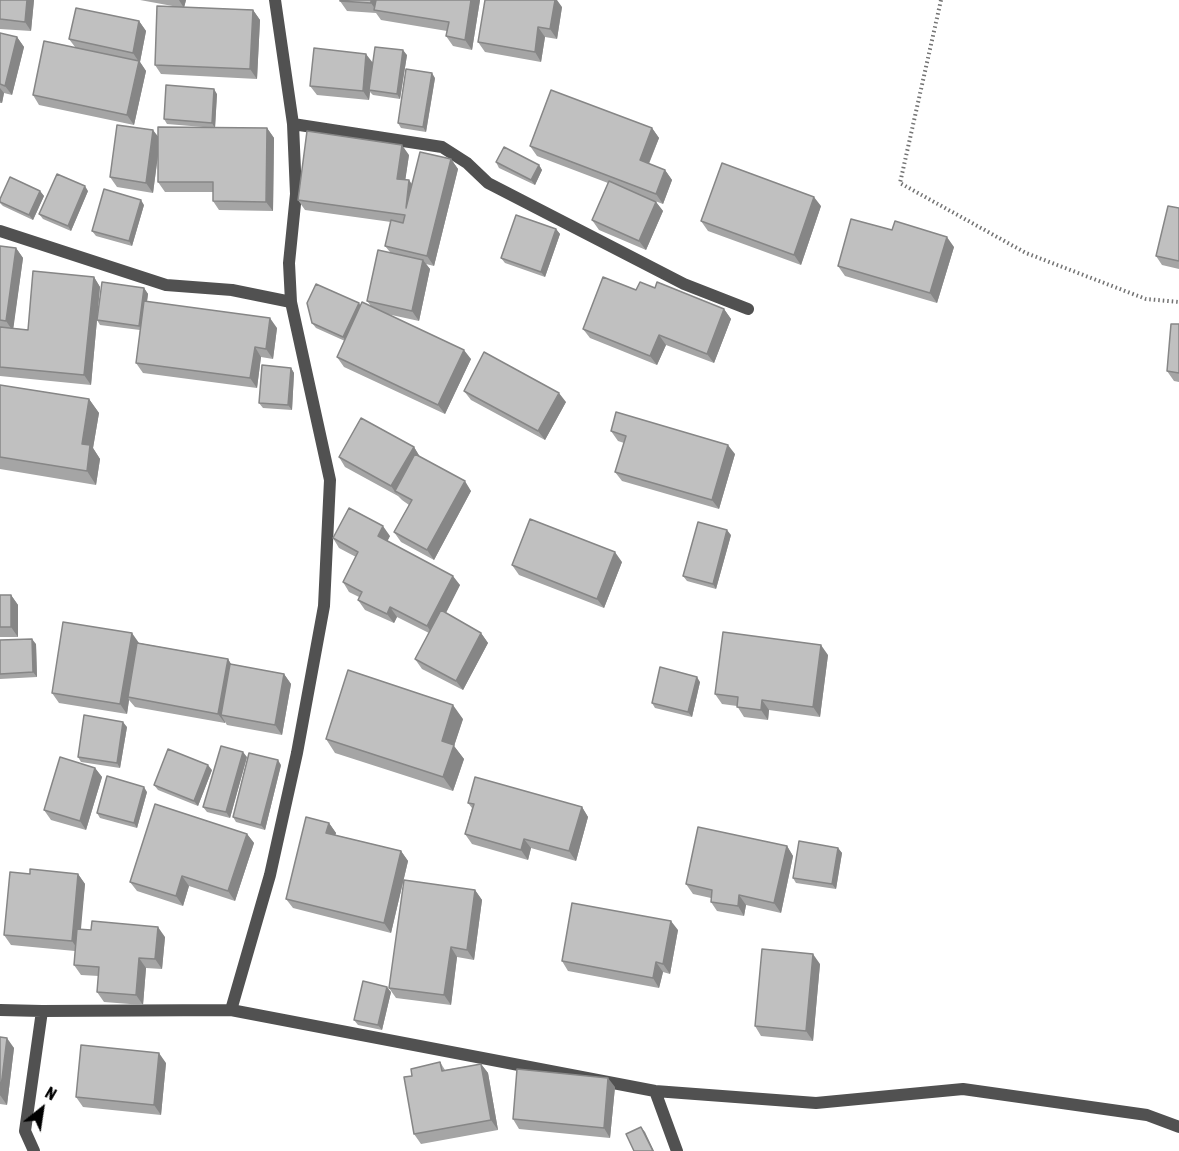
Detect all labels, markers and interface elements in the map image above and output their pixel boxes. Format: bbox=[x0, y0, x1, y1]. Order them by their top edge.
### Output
north arrow bbox=[12, 1079, 72, 1139]
text: N bbox=[42, 1083, 60, 1104]

